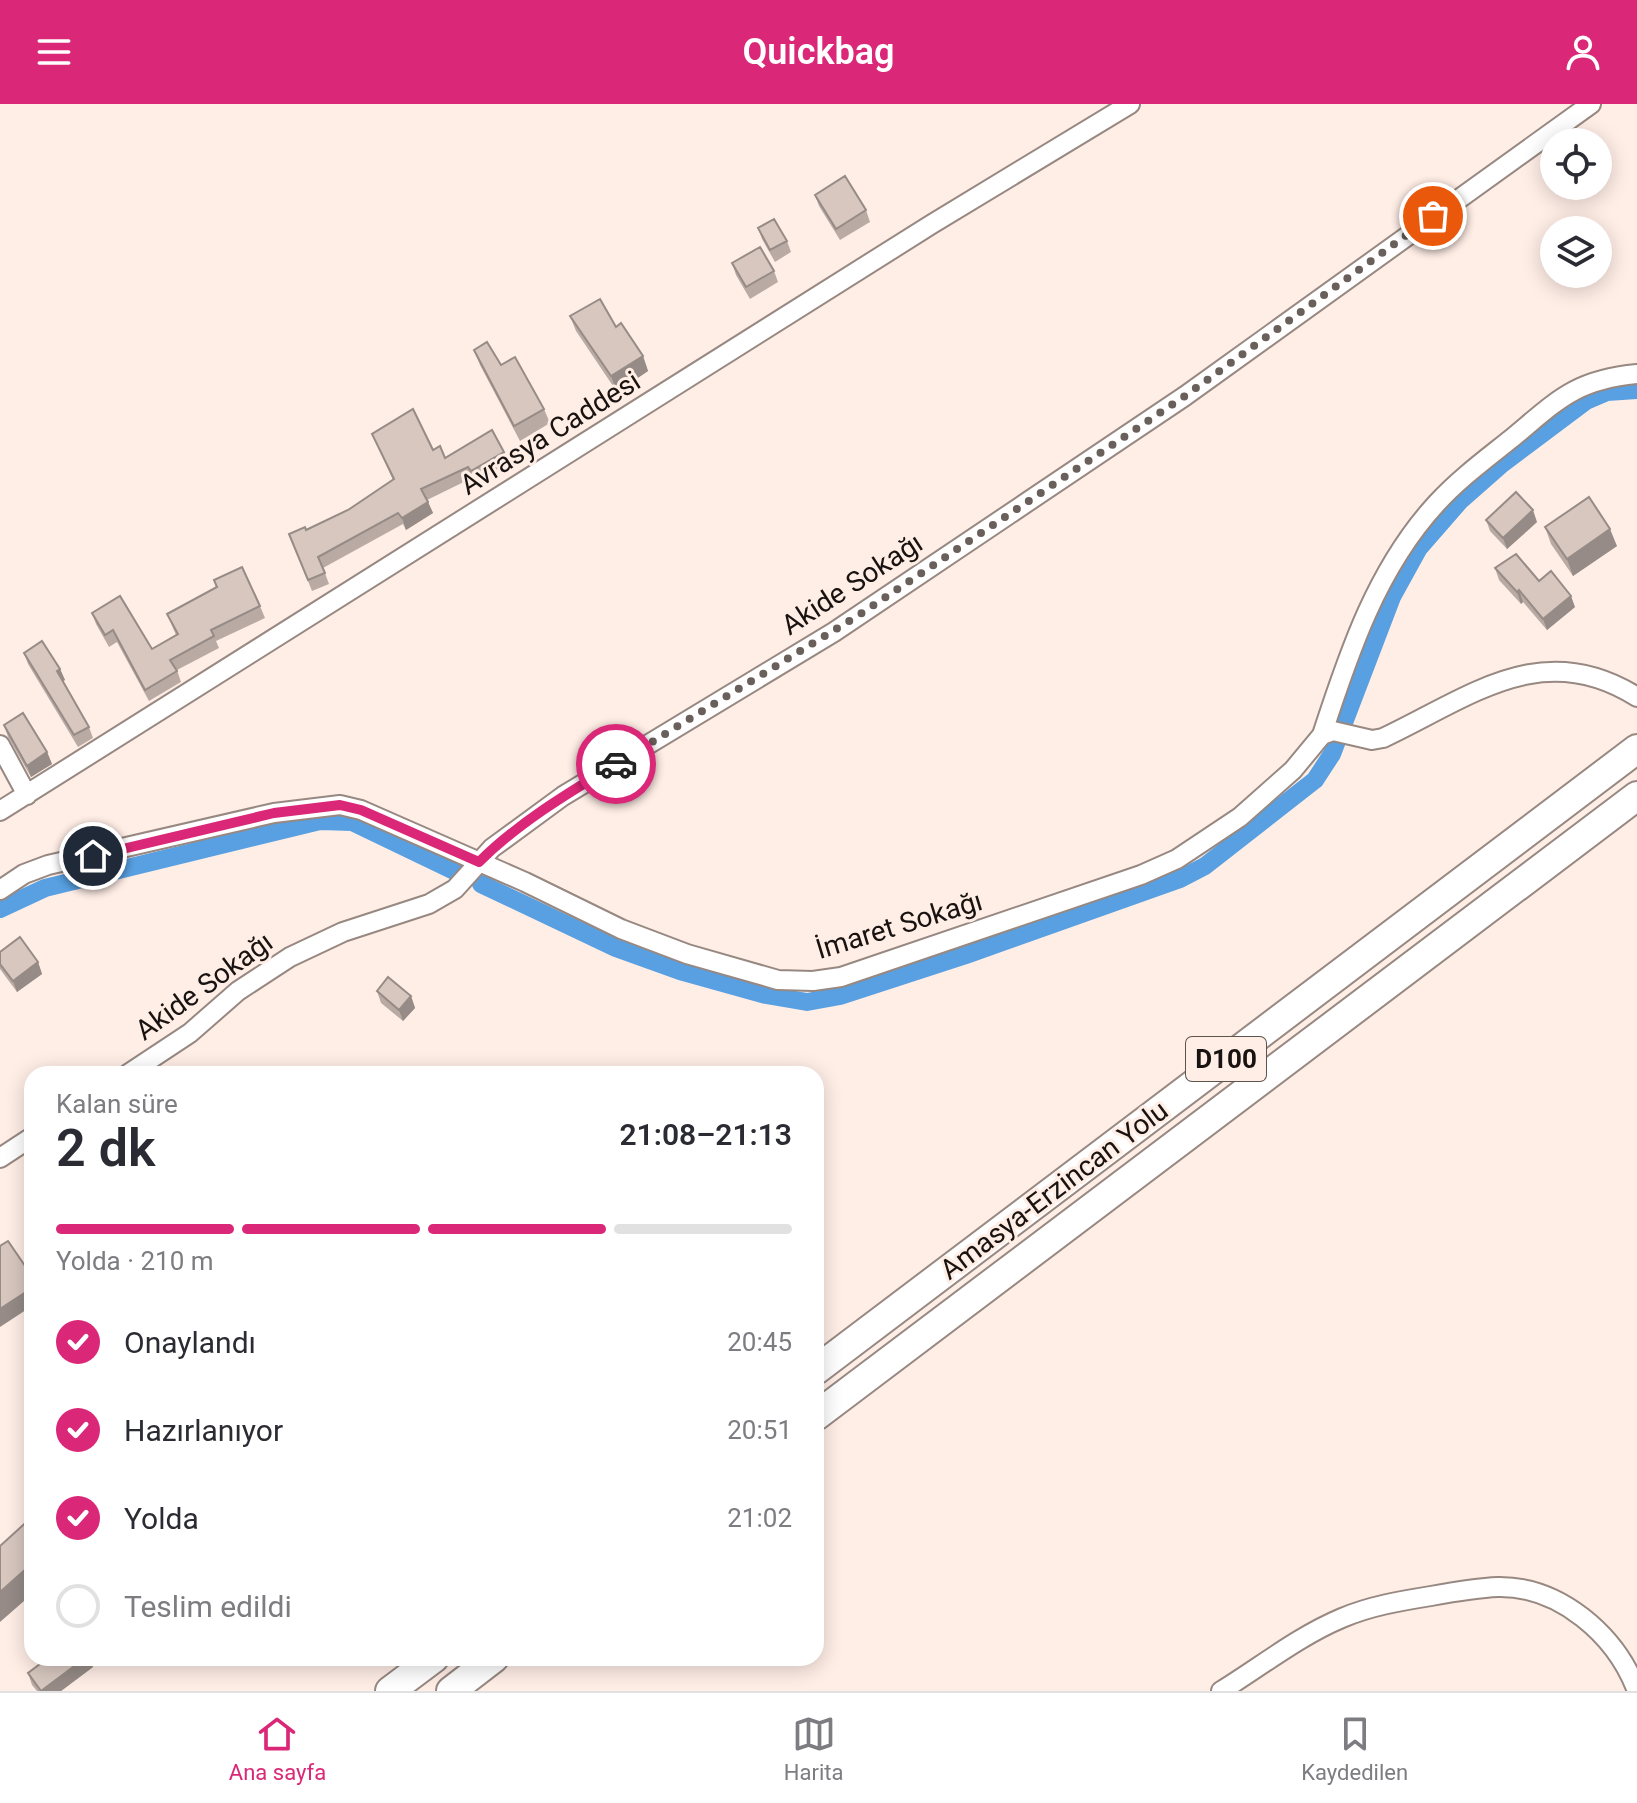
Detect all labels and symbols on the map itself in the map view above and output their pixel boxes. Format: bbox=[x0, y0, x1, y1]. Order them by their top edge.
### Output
pin bbox=[1399, 182, 1467, 250]
street label: Avrasya Caddesi bbox=[454, 364, 646, 502]
street label: Akide Sokağı bbox=[775, 526, 929, 642]
courier bbox=[576, 724, 656, 804]
pin bbox=[59, 822, 127, 890]
street label: İmaret Sokağı bbox=[812, 884, 986, 966]
street label: Akide Sokağı bbox=[129, 925, 279, 1047]
road number: D100 bbox=[1186, 1037, 1266, 1081]
street label: Amasya-Erzincan Yolu bbox=[934, 1094, 1174, 1286]

